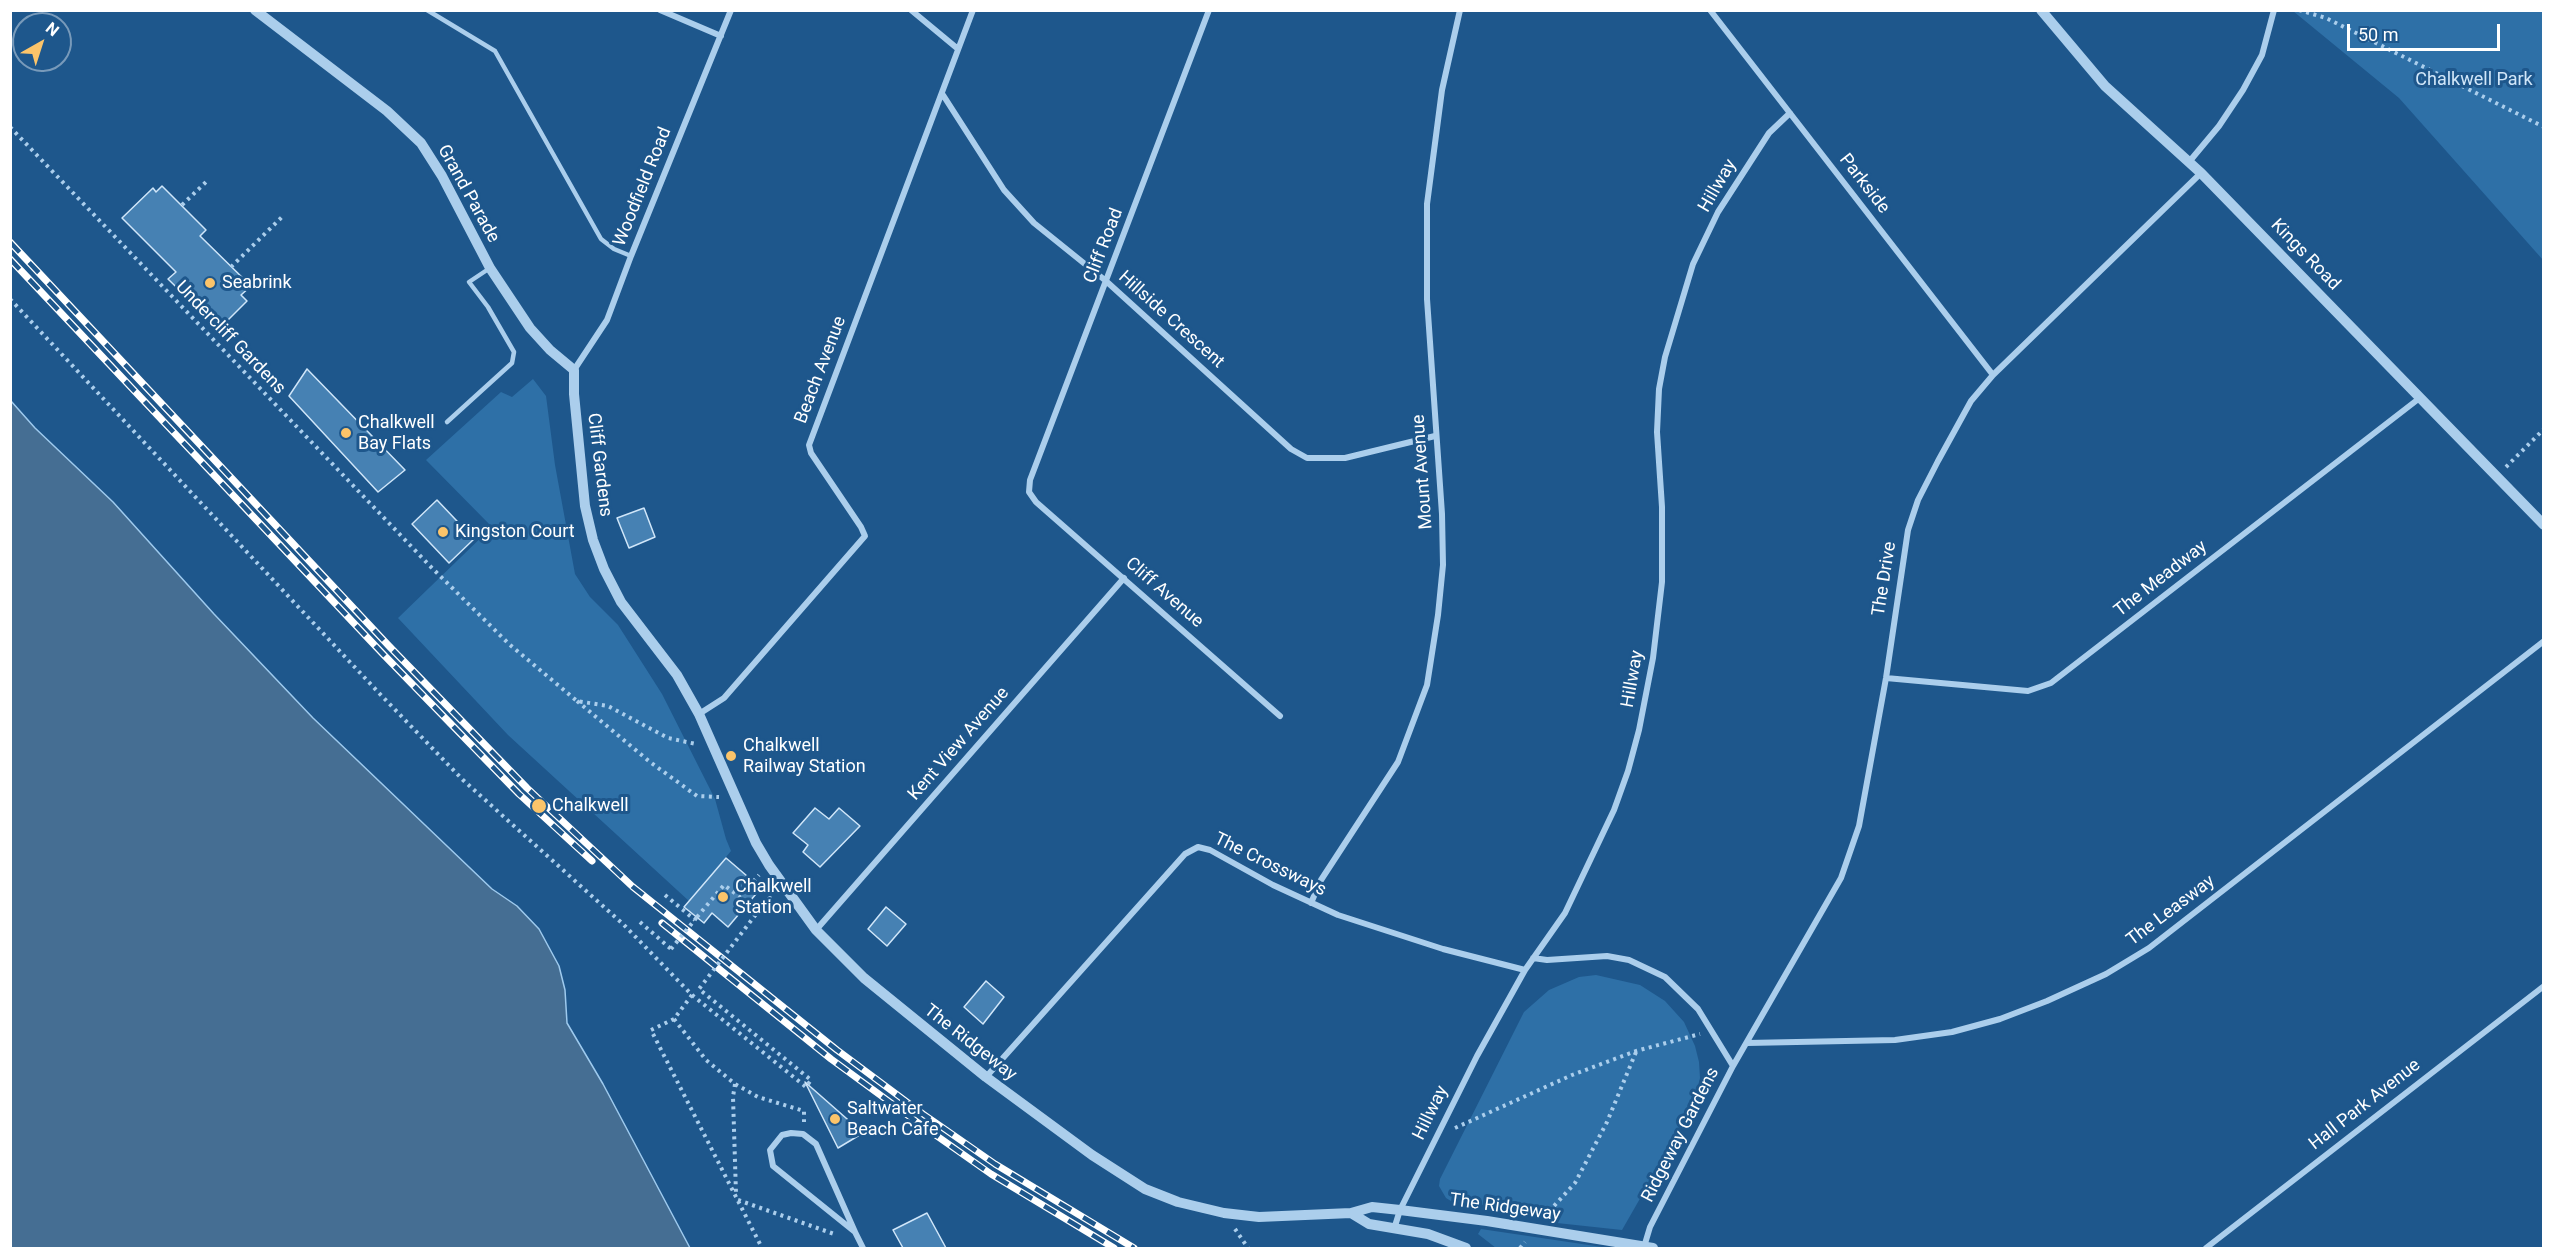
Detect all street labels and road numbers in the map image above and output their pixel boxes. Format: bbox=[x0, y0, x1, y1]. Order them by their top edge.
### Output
street label: Woodfield Road bbox=[609, 124, 677, 250]
street label: Grand Parade bbox=[432, 141, 504, 247]
street label: Parkside bbox=[1834, 150, 1894, 218]
street label: Hillway bbox=[1694, 156, 1742, 216]
street label: Cliff Road bbox=[1080, 205, 1128, 287]
street label: Kings Road bbox=[2266, 215, 2344, 295]
street label: Hillside Crescent bbox=[1114, 267, 1228, 373]
street label: Undercliff Gardens bbox=[170, 277, 290, 399]
street label: Beach Avenue bbox=[791, 313, 851, 427]
street label: Cliff Gardens bbox=[582, 412, 616, 518]
street label: Mount Avenue bbox=[1408, 414, 1438, 530]
street label: The Meadway bbox=[2110, 536, 2212, 622]
street label: The Drive bbox=[1868, 540, 1902, 618]
street label: Cliff Avenue bbox=[1121, 553, 1207, 633]
street label: Hillway bbox=[1617, 649, 1649, 709]
street label: Kent View Avenue bbox=[904, 683, 1014, 805]
street label: The Crossways bbox=[1210, 829, 1330, 901]
street label: The Leasway bbox=[2123, 871, 2219, 951]
street label: The Ridgeway bbox=[919, 1000, 1021, 1086]
street label: Hall Park Avenue bbox=[2305, 1055, 2425, 1155]
street label: Ridgeway Gardens bbox=[1638, 1064, 1724, 1206]
street label: Hillway bbox=[1409, 1082, 1453, 1144]
street label: The Ridgeway bbox=[1448, 1190, 1562, 1226]

